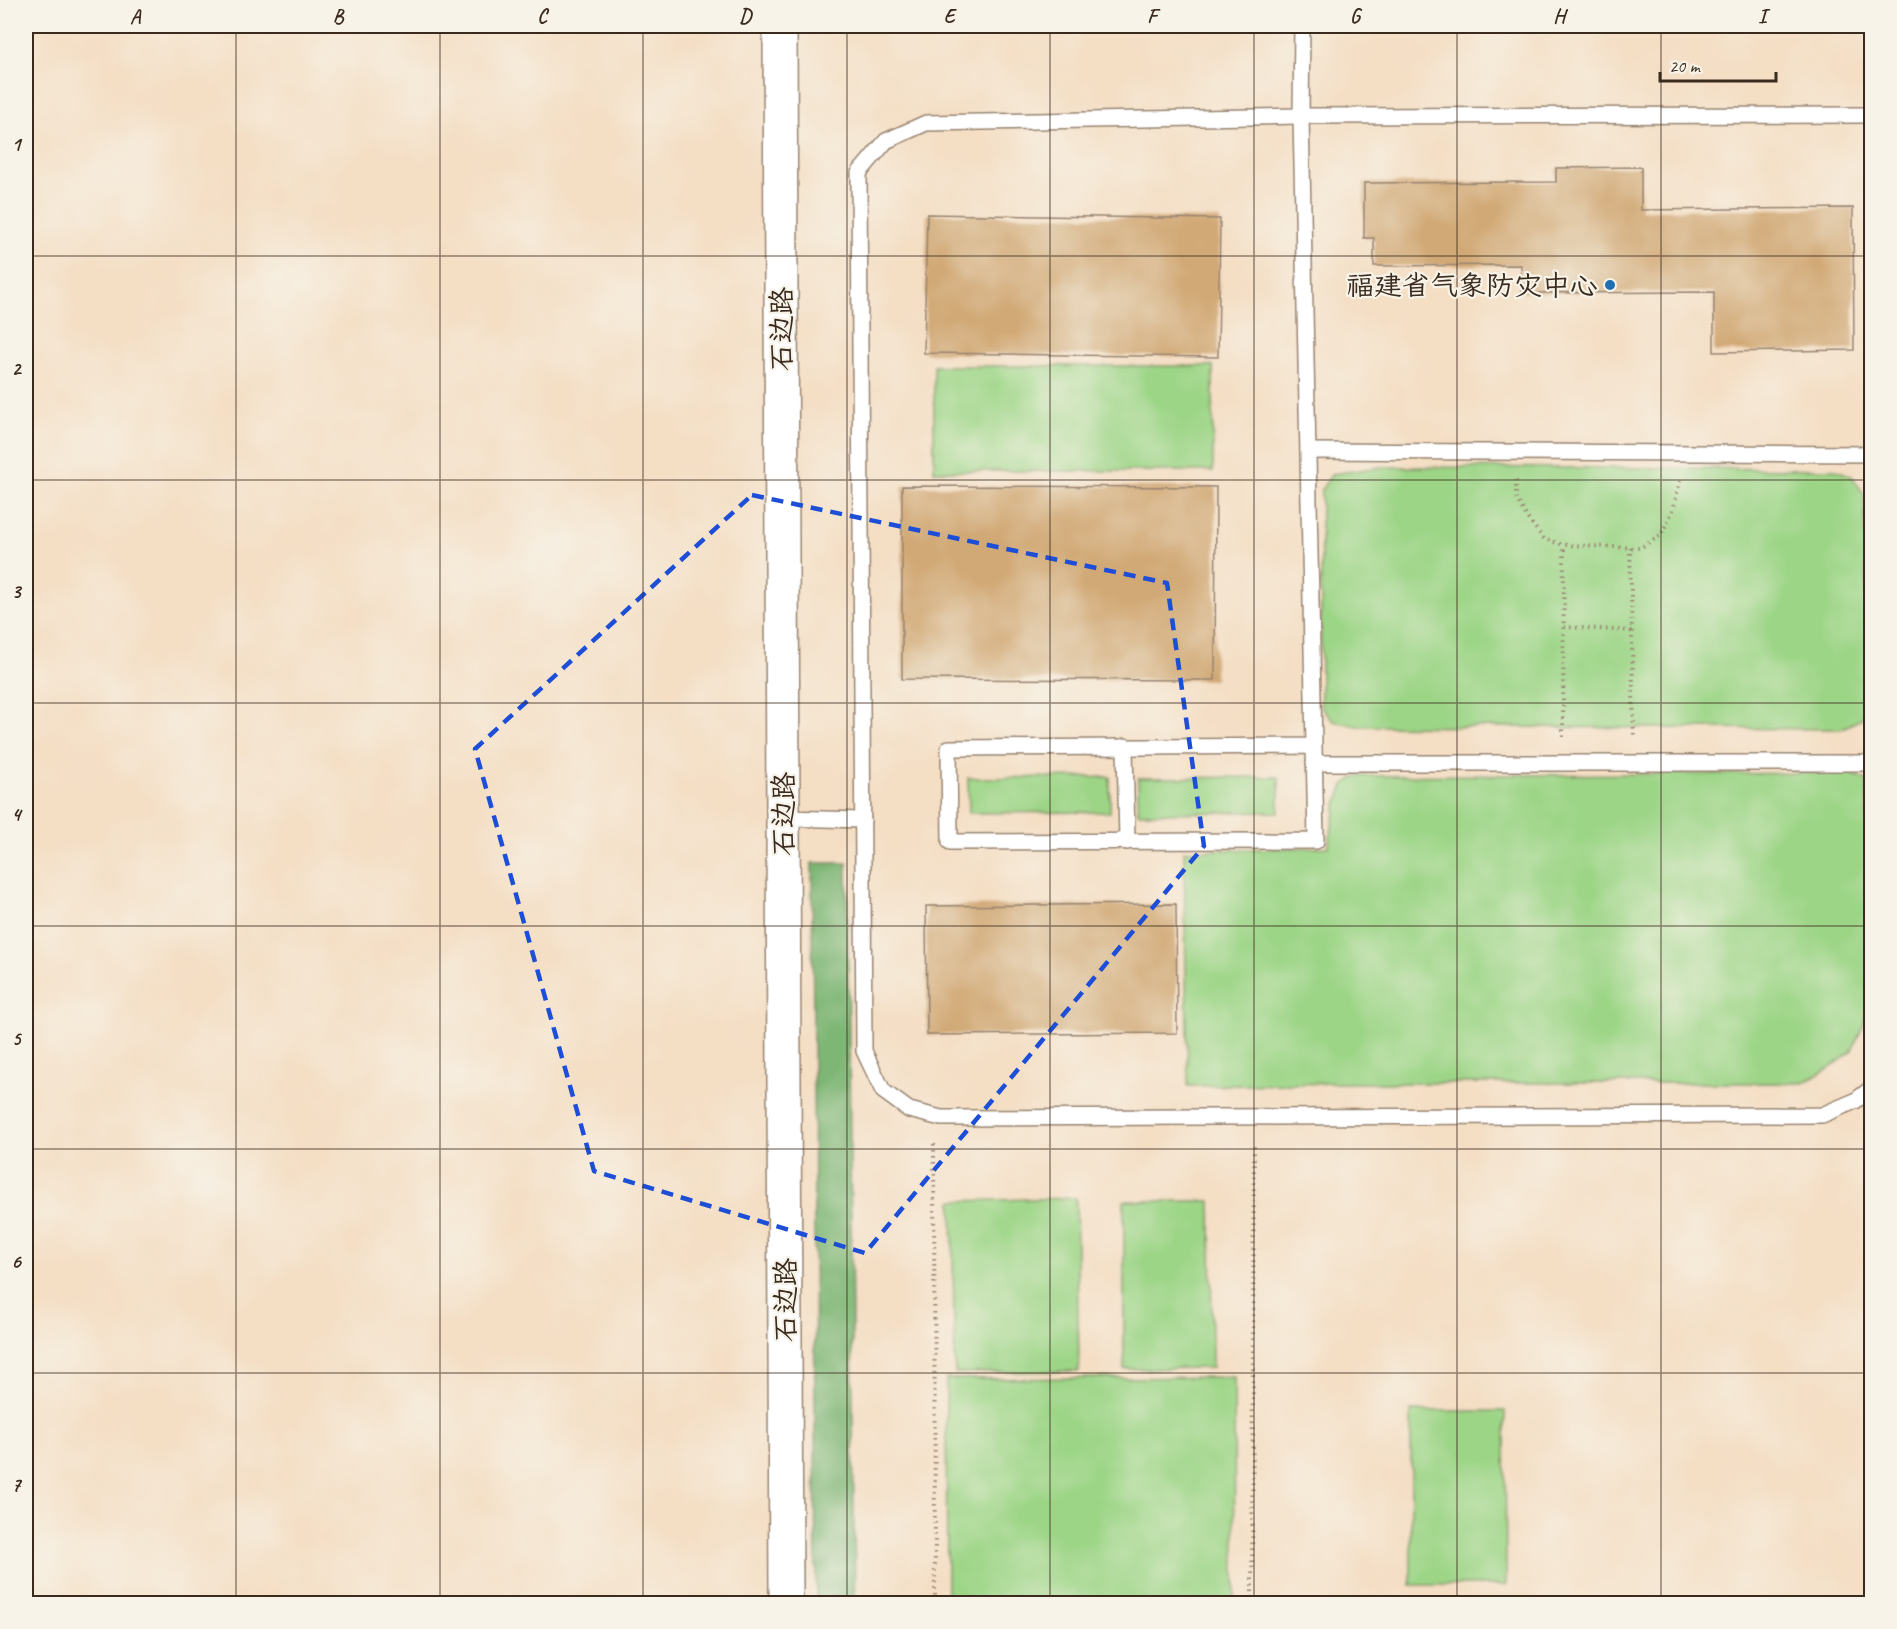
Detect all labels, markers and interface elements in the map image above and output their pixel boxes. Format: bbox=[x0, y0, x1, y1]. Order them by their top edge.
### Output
text: A bbox=[130, 4, 142, 29]
text: B bbox=[333, 4, 345, 29]
text: C bbox=[537, 4, 549, 29]
text: D bbox=[739, 4, 753, 29]
text: E bbox=[944, 4, 958, 29]
text: F bbox=[1147, 4, 1161, 29]
text: G bbox=[1350, 4, 1363, 29]
text: H bbox=[1553, 4, 1568, 29]
text: I bbox=[1758, 4, 1771, 29]
scale bar bbox=[1660, 45, 1776, 83]
text: 20 m bbox=[1669, 55, 1702, 77]
text: 1 bbox=[12, 132, 23, 157]
place label: 福建省气象防灾中心 bbox=[1346, 268, 1598, 303]
marker: 福建省气象防灾中心 bbox=[1603, 278, 1617, 292]
street label: 石边路 bbox=[764, 287, 799, 371]
text: 2 bbox=[12, 356, 23, 381]
text: 3 bbox=[12, 579, 23, 604]
street label: 石边路 bbox=[766, 772, 801, 856]
text: 4 bbox=[12, 802, 24, 827]
text: 5 bbox=[12, 1026, 23, 1051]
text: 6 bbox=[11, 1249, 22, 1274]
street label: 石边路 bbox=[768, 1258, 803, 1342]
text: 7 bbox=[12, 1472, 23, 1497]

